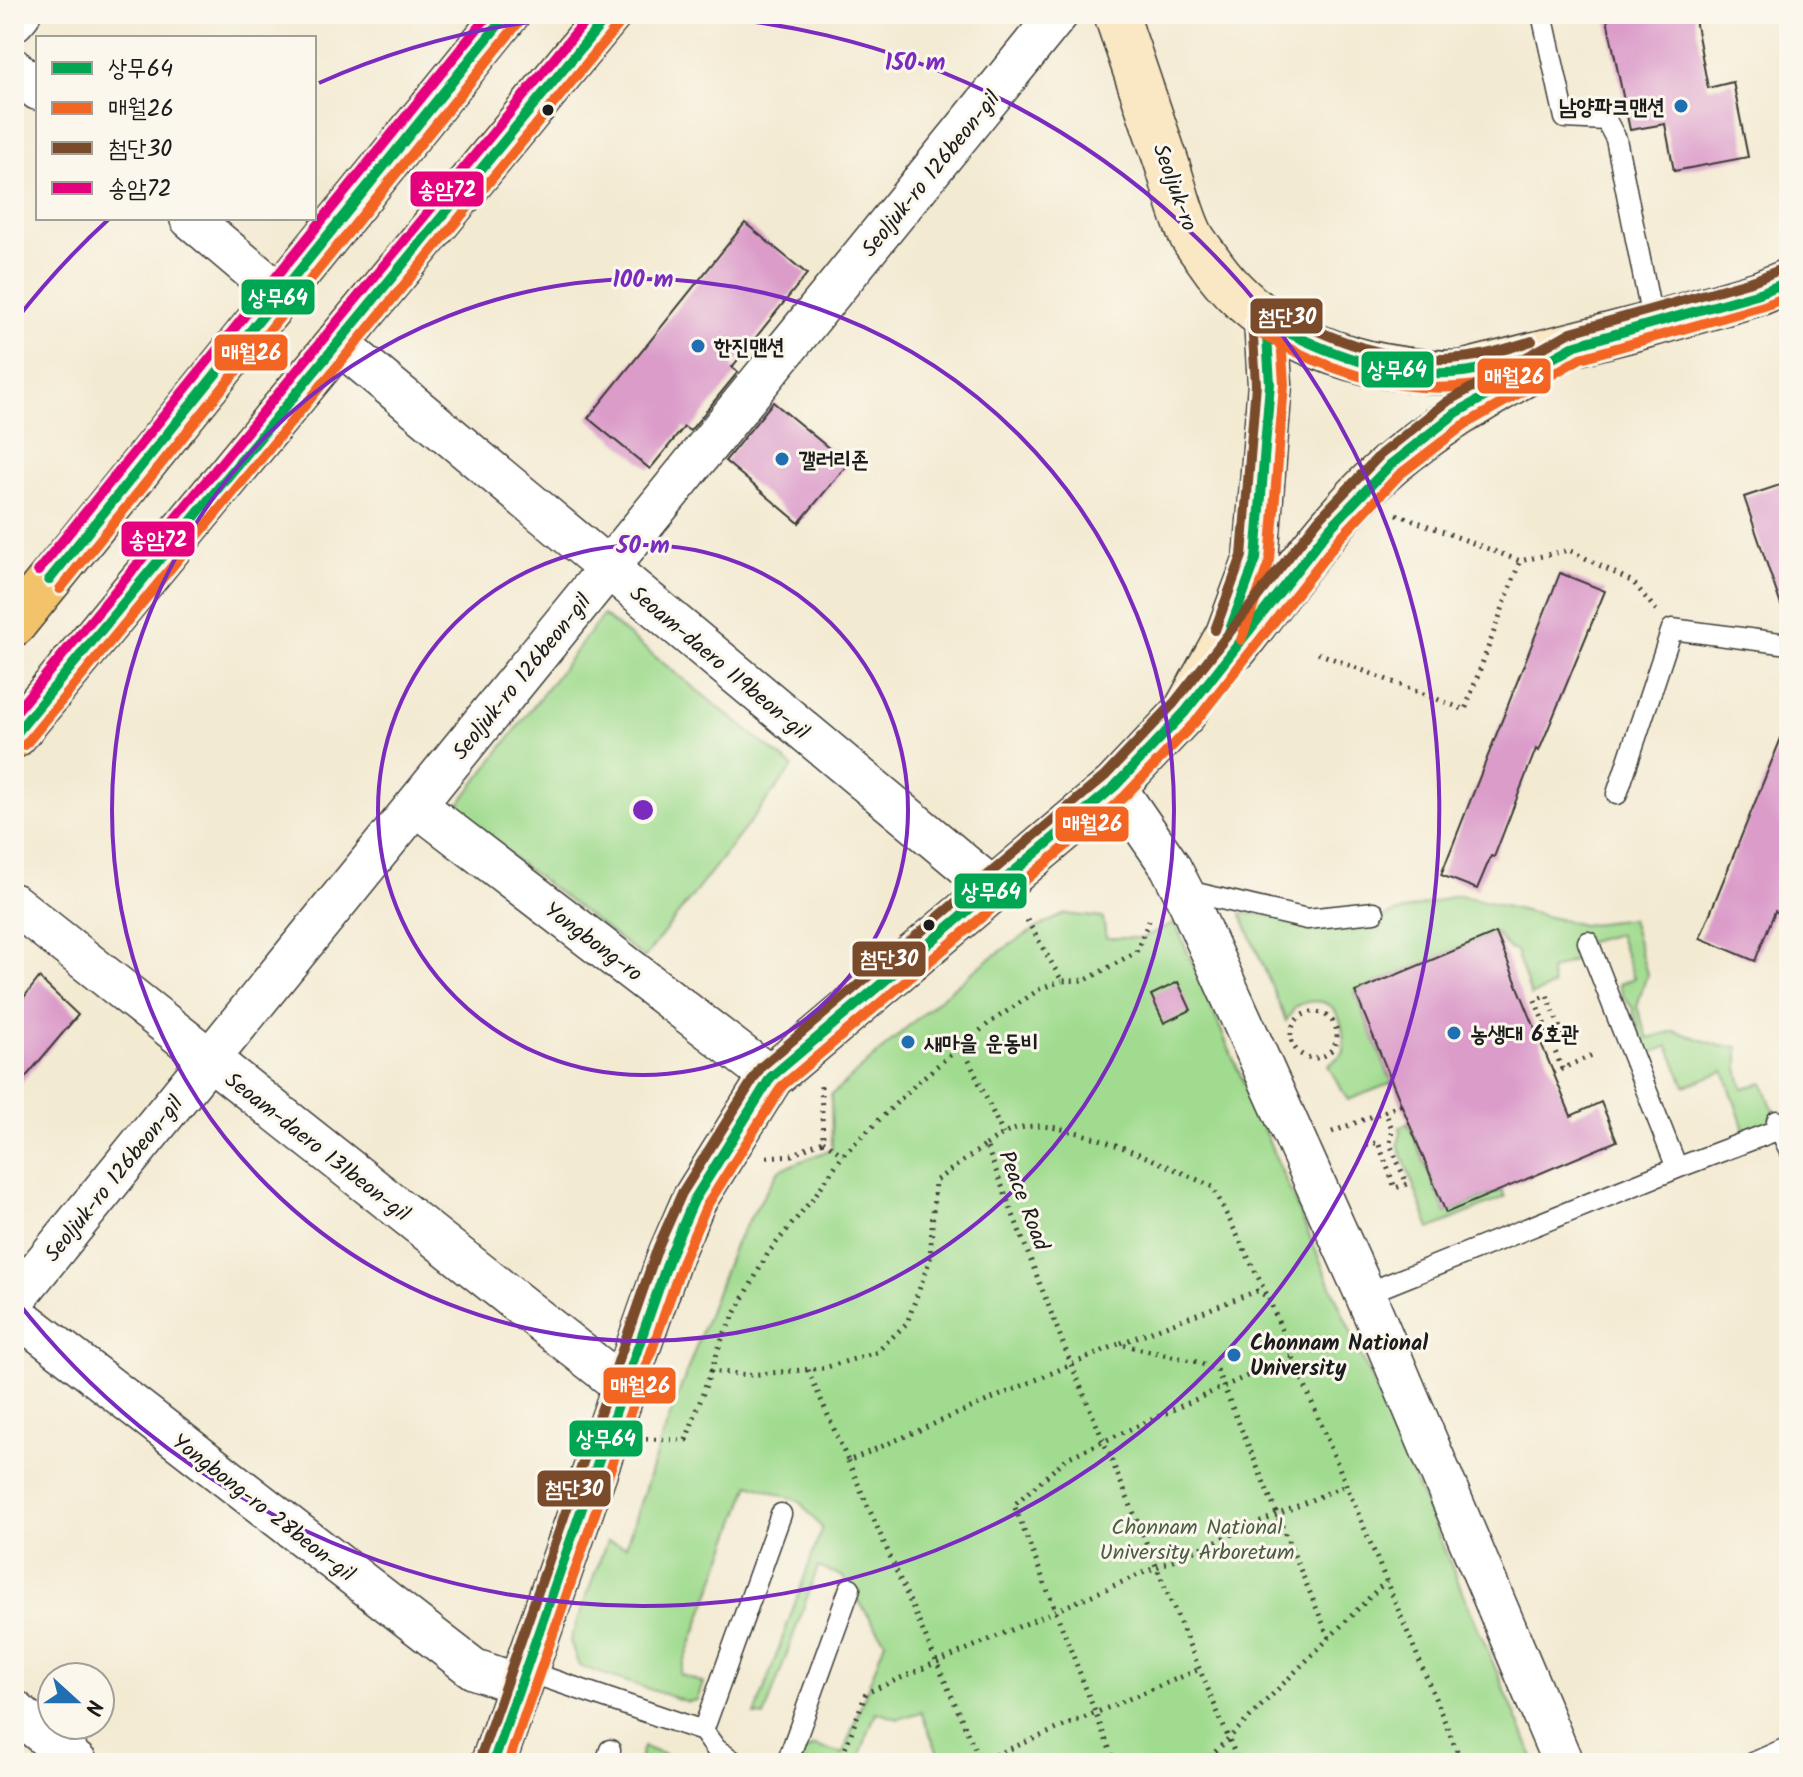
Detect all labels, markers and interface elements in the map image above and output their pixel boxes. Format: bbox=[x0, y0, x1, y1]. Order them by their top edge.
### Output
legend bbox=[36, 36, 316, 220]
text: 150 m bbox=[885, 44, 945, 83]
text: 상무64 bbox=[108, 50, 173, 89]
street label: Seoljuk-ro 126beon-gil bbox=[854, 83, 1011, 266]
text: 매월26 bbox=[108, 90, 174, 129]
place label: 남양파크맨션 bbox=[1559, 91, 1665, 126]
marker: 남양파크맨션 bbox=[1672, 97, 1690, 115]
unlabelled marker bbox=[540, 102, 556, 118]
text: 첨단30 bbox=[108, 130, 172, 169]
street label: Seoljuk-ro bbox=[1142, 139, 1206, 237]
text: 송암72 bbox=[108, 170, 172, 209]
line badge: 송암72 bbox=[409, 170, 485, 208]
text: 송암72 bbox=[418, 174, 476, 209]
text: 100 m bbox=[613, 261, 673, 300]
line badge: 상무64 bbox=[240, 278, 316, 316]
text: 상무64 bbox=[247, 282, 308, 317]
line badge: 첨단30 bbox=[1249, 297, 1324, 335]
text: 첨단30 bbox=[1258, 301, 1317, 336]
place label: 한진맨션 bbox=[713, 331, 785, 366]
line badge: 매월26 bbox=[213, 333, 289, 372]
text: 매월26 bbox=[221, 337, 281, 372]
marker: 한진맨션 bbox=[689, 337, 707, 355]
line badge: 상무64 bbox=[1360, 350, 1435, 389]
text: 상무64 bbox=[1366, 354, 1427, 389]
line badge: 매월26 bbox=[1476, 357, 1552, 395]
text: 매월26 bbox=[1484, 361, 1544, 396]
place label: 갤러리존 bbox=[798, 444, 869, 479]
marker: 갤러리존 bbox=[773, 450, 791, 468]
line badge: 송암72 bbox=[120, 520, 196, 558]
text: 송암72 bbox=[129, 524, 187, 559]
text: 50 m bbox=[615, 527, 670, 566]
street label: Seoam-daero 119beon-gil bbox=[621, 578, 817, 750]
street label: Seoljuk-ro 126beon-gil bbox=[445, 586, 602, 769]
centre of rings bbox=[629, 796, 657, 824]
line badge: 매월26 bbox=[1054, 805, 1130, 843]
text: 매월26 bbox=[1062, 808, 1122, 843]
line badge: 상무64 bbox=[953, 872, 1028, 910]
text: 상무64 bbox=[960, 876, 1021, 911]
street label: Yongbong-ro bbox=[536, 894, 649, 992]
unlabelled marker bbox=[921, 917, 937, 933]
line badge: 첨단30 bbox=[851, 940, 927, 978]
text: 첨단30 bbox=[860, 943, 919, 978]
place label: 농생대 6호관 bbox=[1470, 1018, 1579, 1053]
marker: 농생대 6호관 bbox=[1445, 1024, 1463, 1042]
place label: 새마을 운동비 bbox=[923, 1027, 1039, 1062]
marker: 새마을 운동비 bbox=[899, 1033, 917, 1051]
street label: Seoam-daero 131beon-gil bbox=[216, 1064, 417, 1232]
street label: Seoljuk-ro 126beon-gil bbox=[37, 1088, 194, 1271]
street label: Peace Road bbox=[988, 1146, 1058, 1257]
place label: Chonnam National University bbox=[1250, 1327, 1428, 1387]
marker: Chonnam National University bbox=[1225, 1346, 1243, 1364]
line badge: 매월26 bbox=[602, 1366, 677, 1405]
text: 매월26 bbox=[610, 1370, 670, 1405]
line badge: 상무64 bbox=[568, 1419, 644, 1458]
text: 상무64 bbox=[575, 1423, 636, 1458]
street label: Yongbong-ro 28beon-gil bbox=[163, 1426, 362, 1592]
line badge: 첨단30 bbox=[536, 1469, 612, 1508]
text: 첨단30 bbox=[545, 1473, 604, 1508]
park label: Chonnam National University Arboretum bbox=[1100, 1511, 1294, 1571]
north arrow bbox=[36, 1661, 116, 1741]
text: N bbox=[73, 1695, 111, 1720]

